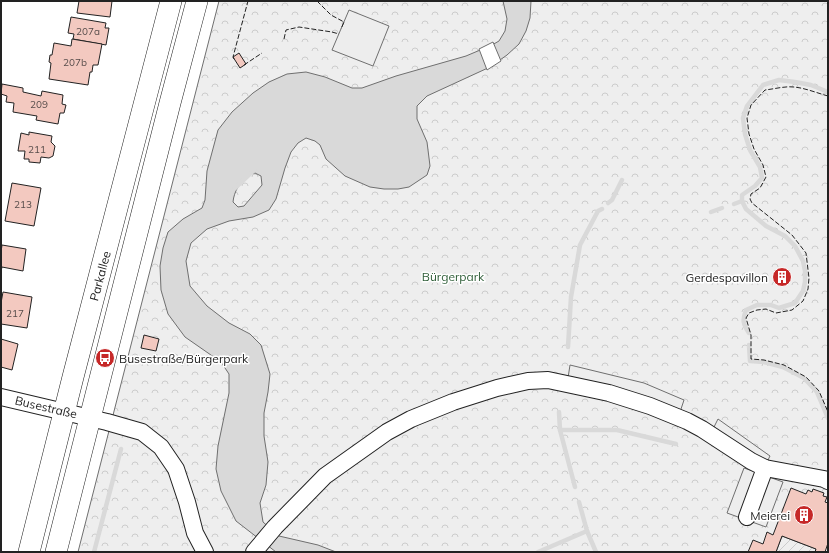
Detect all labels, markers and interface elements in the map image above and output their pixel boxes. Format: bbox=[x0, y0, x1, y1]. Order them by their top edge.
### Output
house number: 207a bbox=[76, 25, 100, 38]
house number: 207b bbox=[63, 56, 87, 69]
house number: 209 bbox=[30, 98, 48, 111]
house number: 211 bbox=[28, 143, 46, 156]
house number: 213 bbox=[14, 198, 32, 211]
street label: Parkallee bbox=[86, 249, 114, 303]
building icon: Gerdespavillon bbox=[771, 266, 793, 288]
park label: Bürgerpark bbox=[422, 269, 485, 284]
place label: Gerdespavillon bbox=[686, 270, 768, 285]
house number: 217 bbox=[6, 307, 24, 320]
bus stop icon: Busestraße/Bürgerpark bbox=[94, 347, 116, 369]
place label: Busestraße/Bürgerpark bbox=[119, 351, 249, 366]
street label: Busestraße bbox=[13, 393, 79, 421]
building icon: Meierei bbox=[793, 504, 815, 526]
place label: Meierei bbox=[750, 508, 790, 523]

